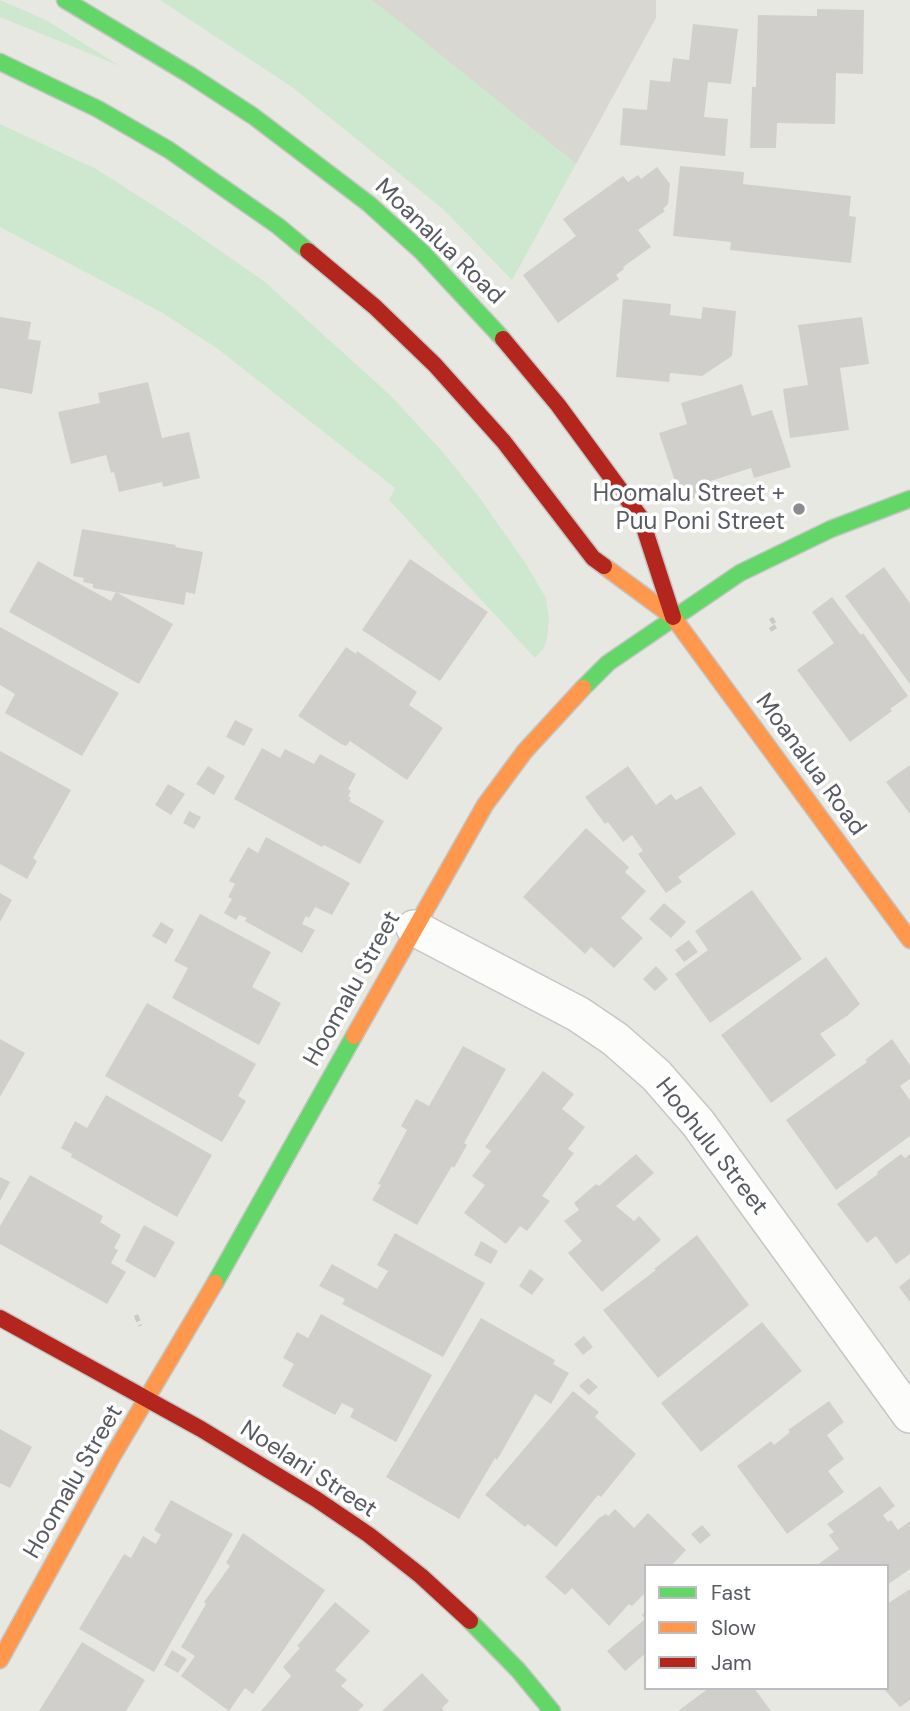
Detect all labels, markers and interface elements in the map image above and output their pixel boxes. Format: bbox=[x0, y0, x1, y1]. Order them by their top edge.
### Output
street label: Moanalua Road bbox=[368, 173, 510, 311]
place label: Hoomalu Street + Puu Poni Street bbox=[593, 481, 785, 537]
marker: Hoomalu Street + Puu Poni Street bbox=[791, 501, 807, 517]
street label: Moanalua Road bbox=[749, 688, 871, 842]
street label: Hoomalu Street bbox=[299, 906, 407, 1072]
street label: Hoohulu Street bbox=[649, 1073, 773, 1221]
street label: Hoomalu Street bbox=[18, 1400, 130, 1564]
street label: Noelani Street bbox=[234, 1415, 382, 1525]
legend bbox=[644, 1564, 889, 1690]
text: Fast bbox=[711, 1579, 751, 1607]
text: Slow bbox=[711, 1614, 756, 1642]
text: Jam bbox=[711, 1649, 752, 1677]

